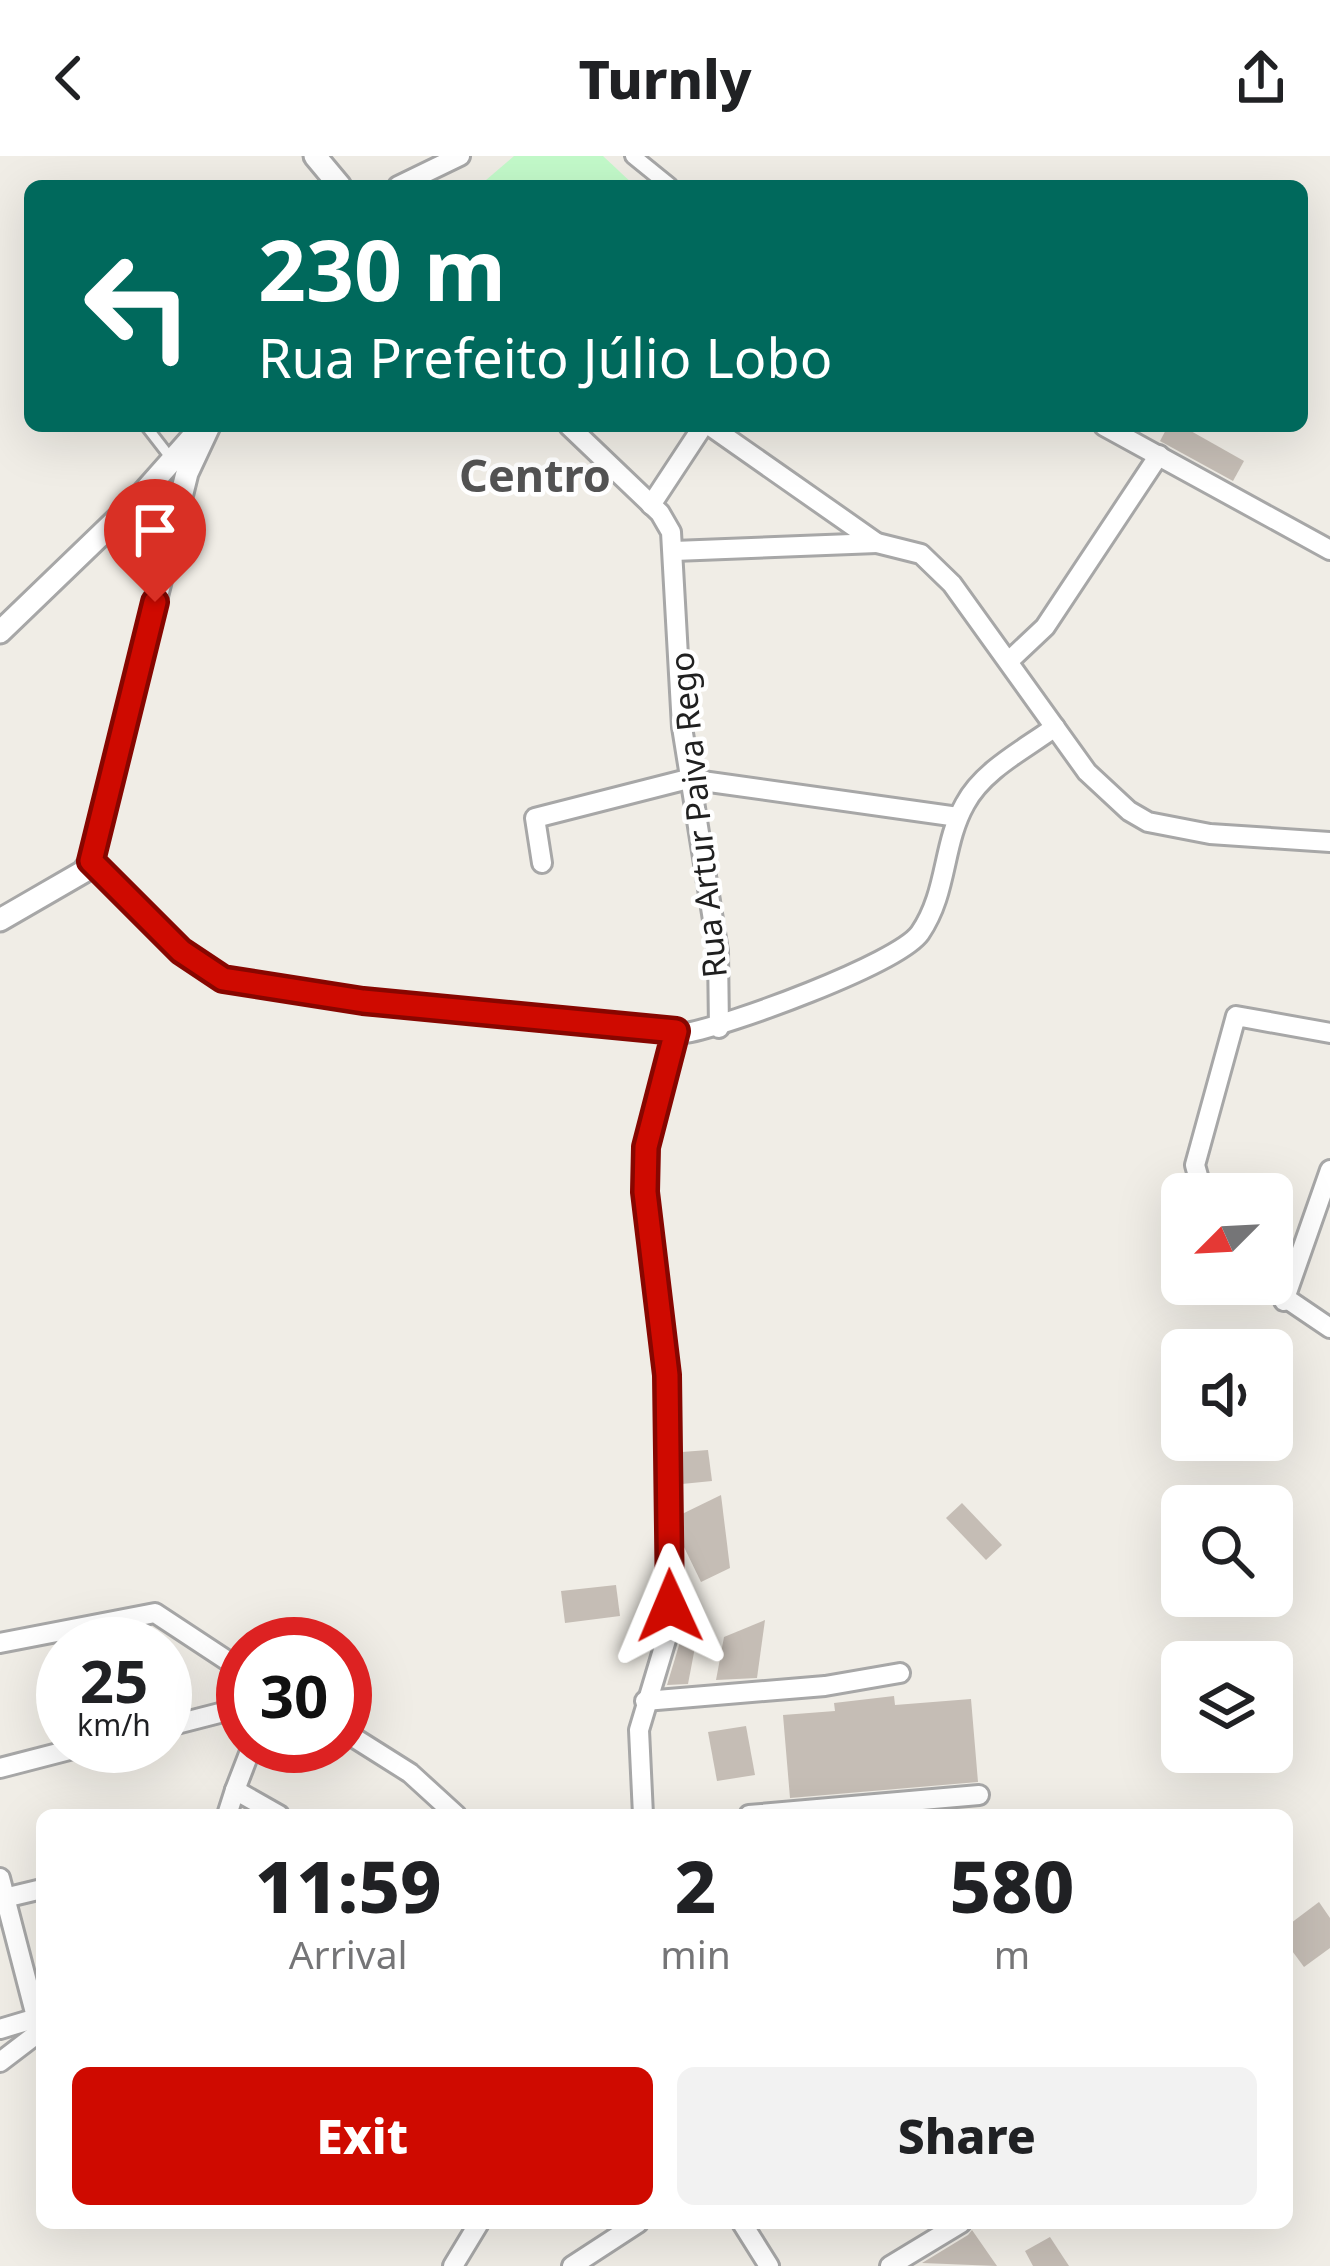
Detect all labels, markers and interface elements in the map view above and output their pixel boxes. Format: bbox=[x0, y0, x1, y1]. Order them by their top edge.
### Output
text: Turnly bbox=[578, 41, 752, 115]
icon: back bbox=[36, 45, 102, 111]
icon: share bbox=[1228, 45, 1294, 111]
text: 230 m bbox=[258, 211, 506, 326]
icon: left bbox=[60, 228, 216, 384]
text: Rua Prefeito Júlio Lobo bbox=[258, 320, 832, 394]
district label: Centro bbox=[459, 444, 611, 505]
pin bbox=[104, 479, 206, 602]
icon: arrive bbox=[122, 497, 188, 563]
street label: Rua Artur Paiva Rego bbox=[658, 650, 737, 980]
north arrow bbox=[1161, 1173, 1293, 1305]
map controls bbox=[1161, 1173, 1293, 1773]
button: sound bbox=[1161, 1329, 1293, 1461]
button: search bbox=[1161, 1485, 1293, 1617]
position arrow bbox=[607, 1543, 733, 1669]
speed limit sign: 30 bbox=[216, 1617, 372, 1773]
text: 25 bbox=[80, 1639, 148, 1721]
button: layers bbox=[1161, 1641, 1293, 1773]
text: km/h bbox=[77, 1704, 151, 1745]
text: 11:59 bbox=[255, 1836, 442, 1934]
text: 2 bbox=[675, 1836, 716, 1934]
text: 580 bbox=[950, 1836, 1074, 1934]
text: Arrival bbox=[289, 1927, 408, 1980]
text: min bbox=[660, 1927, 731, 1980]
text: m bbox=[994, 1927, 1030, 1980]
button: Exit bbox=[72, 2067, 653, 2205]
button: Share bbox=[677, 2067, 1257, 2205]

